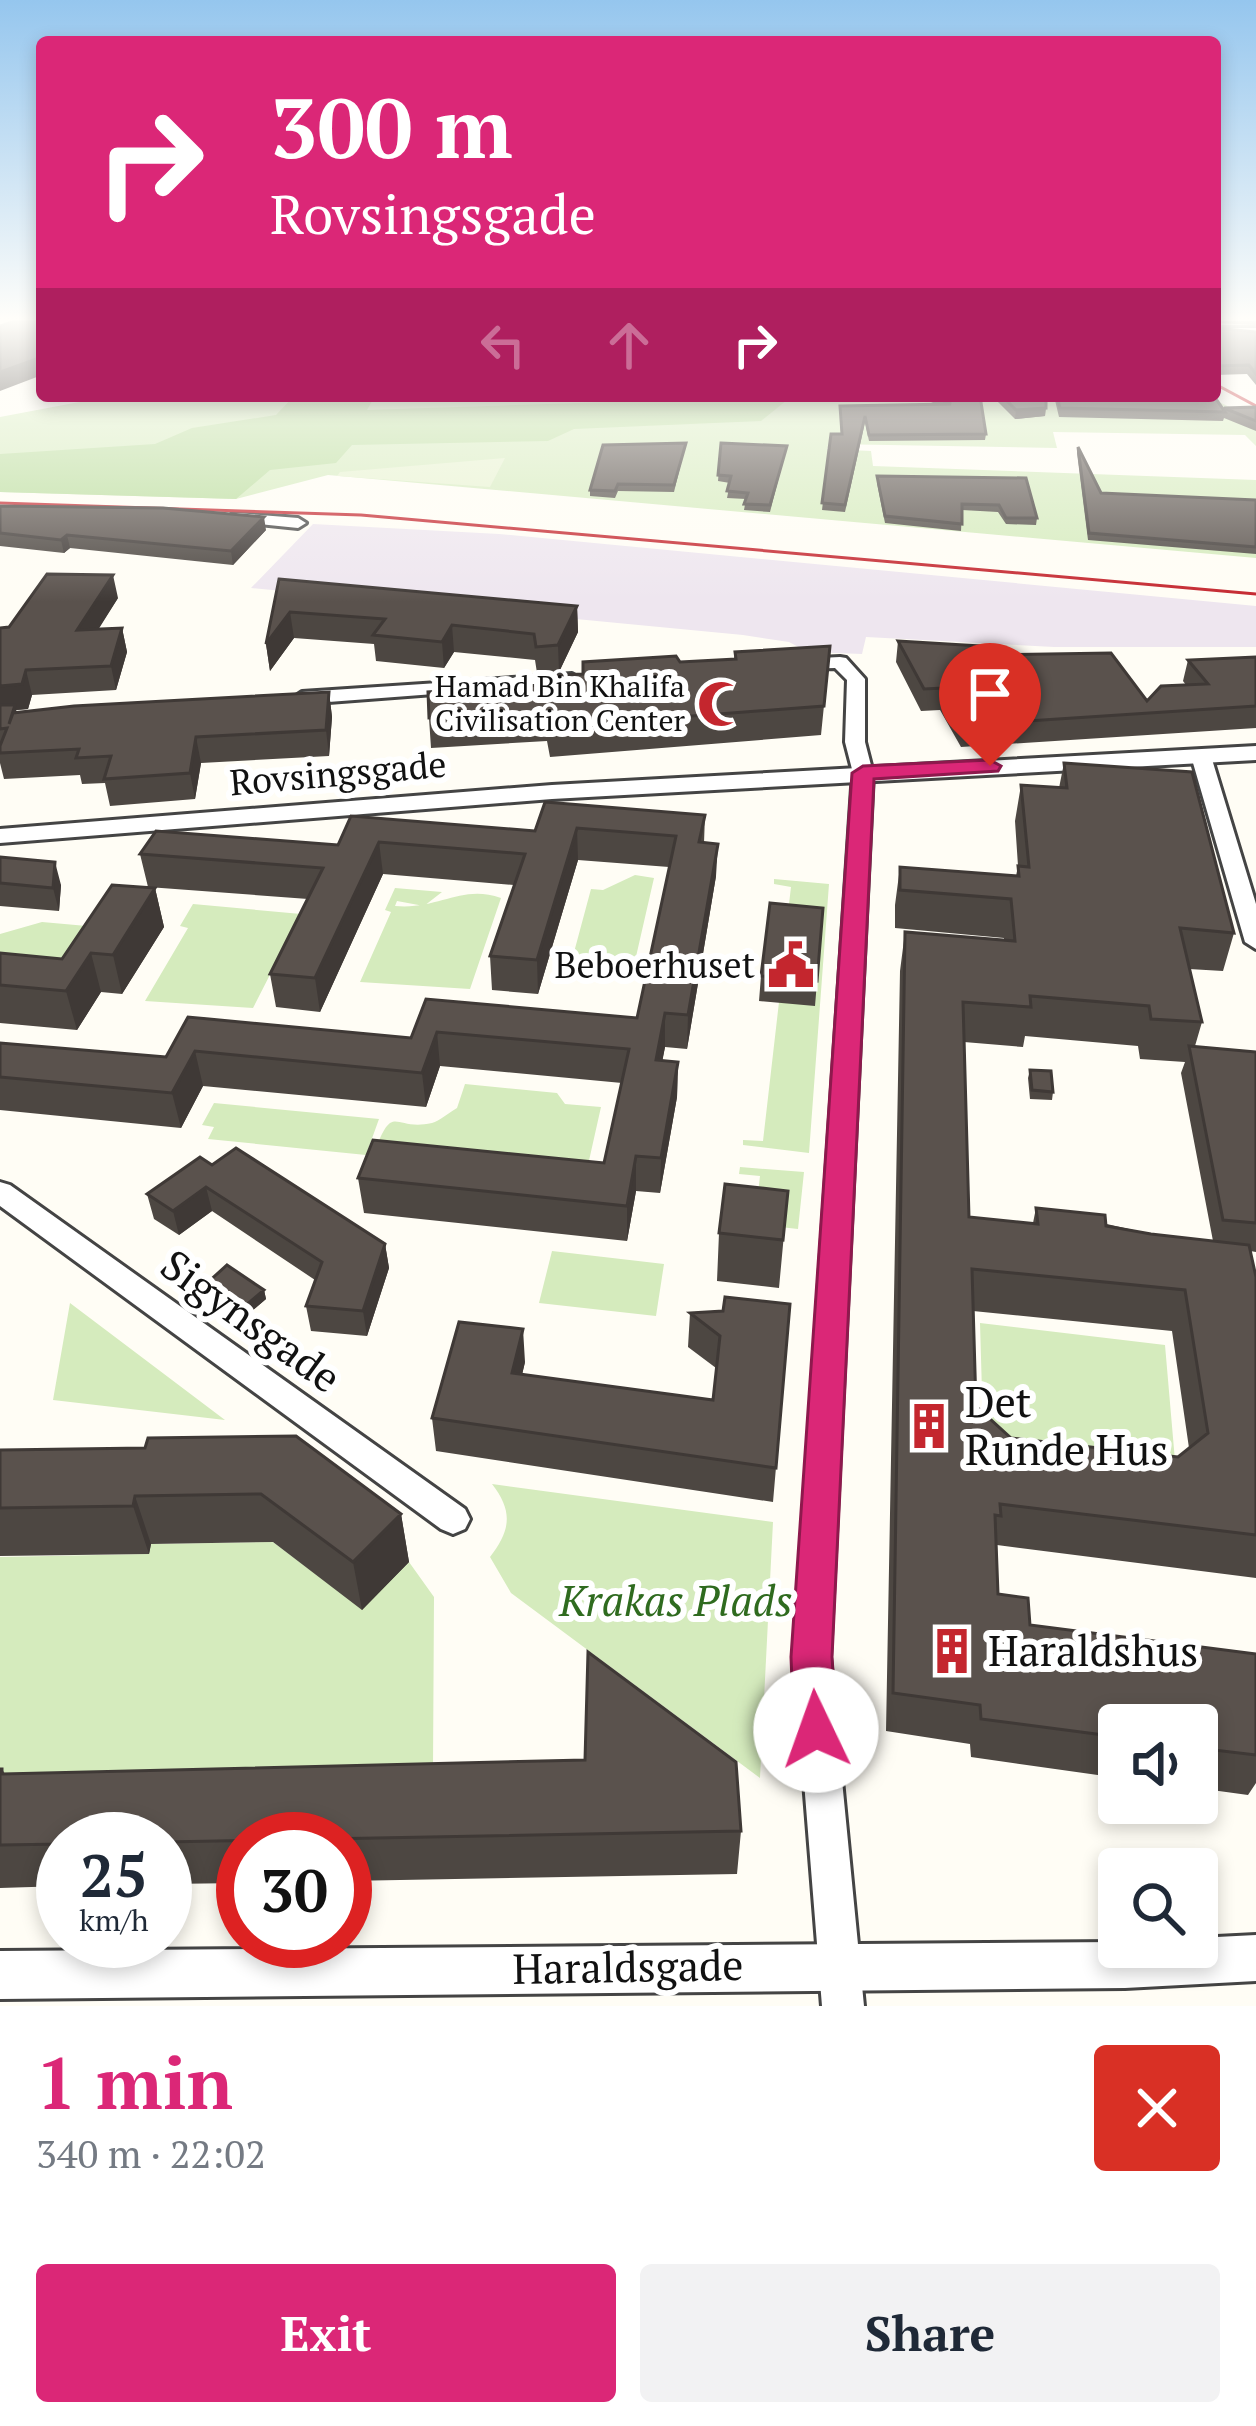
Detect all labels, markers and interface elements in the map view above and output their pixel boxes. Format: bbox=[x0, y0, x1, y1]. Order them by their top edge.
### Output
text: 300 m bbox=[270, 71, 513, 182]
icon: right bbox=[72, 84, 228, 240]
text: Rovsingsgade bbox=[270, 178, 596, 249]
icon: left bbox=[470, 312, 536, 378]
icon: ahead bbox=[596, 312, 662, 378]
icon: right bbox=[722, 312, 788, 378]
pin bbox=[939, 643, 1041, 766]
icon: arrive bbox=[957, 661, 1023, 727]
place label: Hamad Bin Khalifa Civilisation Center bbox=[435, 666, 685, 740]
mosque icon: Hamad Bin Khalifa Civilisation Center bbox=[696, 679, 746, 729]
street label: Rovsingsgade bbox=[228, 740, 448, 805]
public building icon: Beboerhuset bbox=[766, 940, 816, 990]
place label: Beboerhuset bbox=[554, 941, 755, 988]
street label: Sigynsgade bbox=[150, 1236, 353, 1404]
place label: Det Runde Hus bbox=[965, 1373, 1168, 1477]
building icon: Det Runde Hus bbox=[904, 1401, 954, 1451]
park label: Krakas Plads bbox=[558, 1572, 793, 1628]
place label: Haraldshus bbox=[988, 1622, 1198, 1678]
building icon: Haraldshus bbox=[927, 1626, 977, 1676]
position arrow bbox=[753, 1667, 879, 1793]
map controls bbox=[1098, 1704, 1218, 1968]
button: sound bbox=[1098, 1704, 1218, 1824]
speed limit sign: 30 bbox=[216, 1812, 372, 1968]
text: 25 bbox=[80, 1835, 148, 1914]
button: search bbox=[1098, 1848, 1218, 1968]
text: km/h bbox=[79, 1900, 149, 1940]
street label: Haraldsgade bbox=[512, 1936, 744, 1996]
text: 1 min bbox=[36, 2034, 233, 2130]
button: close bbox=[1094, 2045, 1220, 2171]
text: 340 m · 22:02 bbox=[36, 2127, 266, 2179]
button: Exit bbox=[36, 2264, 616, 2402]
button: Share bbox=[640, 2264, 1220, 2402]

